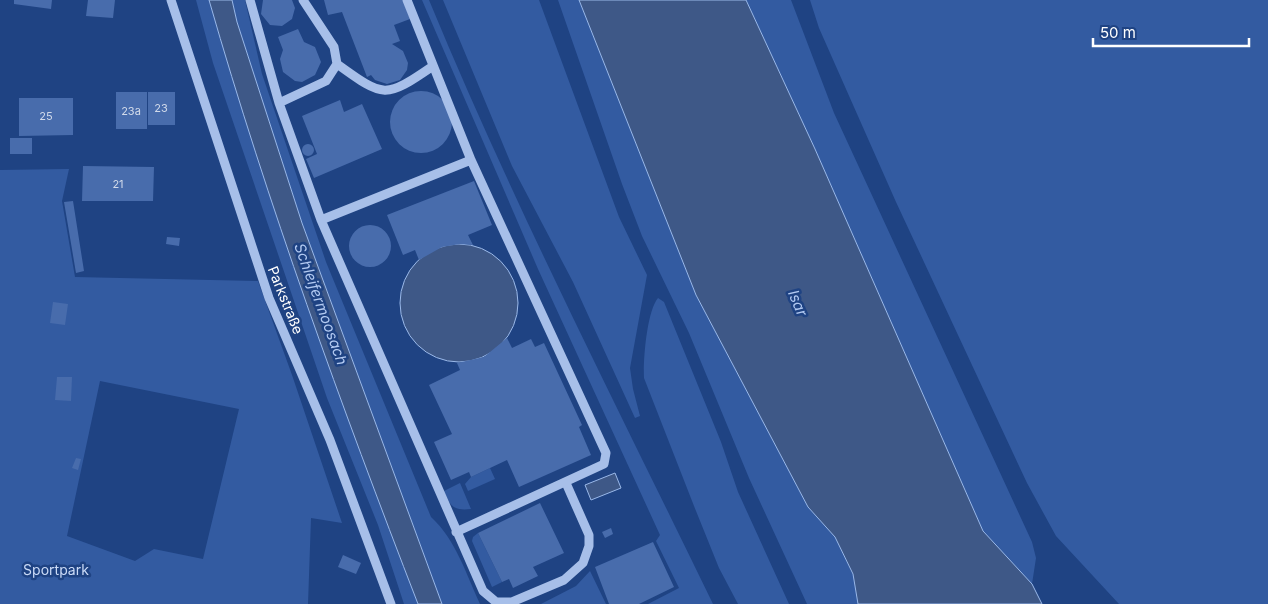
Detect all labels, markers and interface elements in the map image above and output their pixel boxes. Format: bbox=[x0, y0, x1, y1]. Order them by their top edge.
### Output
scale bar bbox=[1093, 15, 1249, 47]
text: 50 m bbox=[1100, 23, 1136, 42]
house number: 23 bbox=[154, 101, 168, 115]
house number: 23a bbox=[121, 104, 141, 118]
house number: 25 bbox=[39, 109, 53, 123]
house number: 21 bbox=[112, 177, 124, 191]
water label: Schleifermoosach bbox=[290, 240, 352, 368]
street label: Parkstraße bbox=[265, 263, 307, 337]
water label: Isar bbox=[784, 287, 812, 319]
park label: Sportpark bbox=[23, 561, 89, 578]

